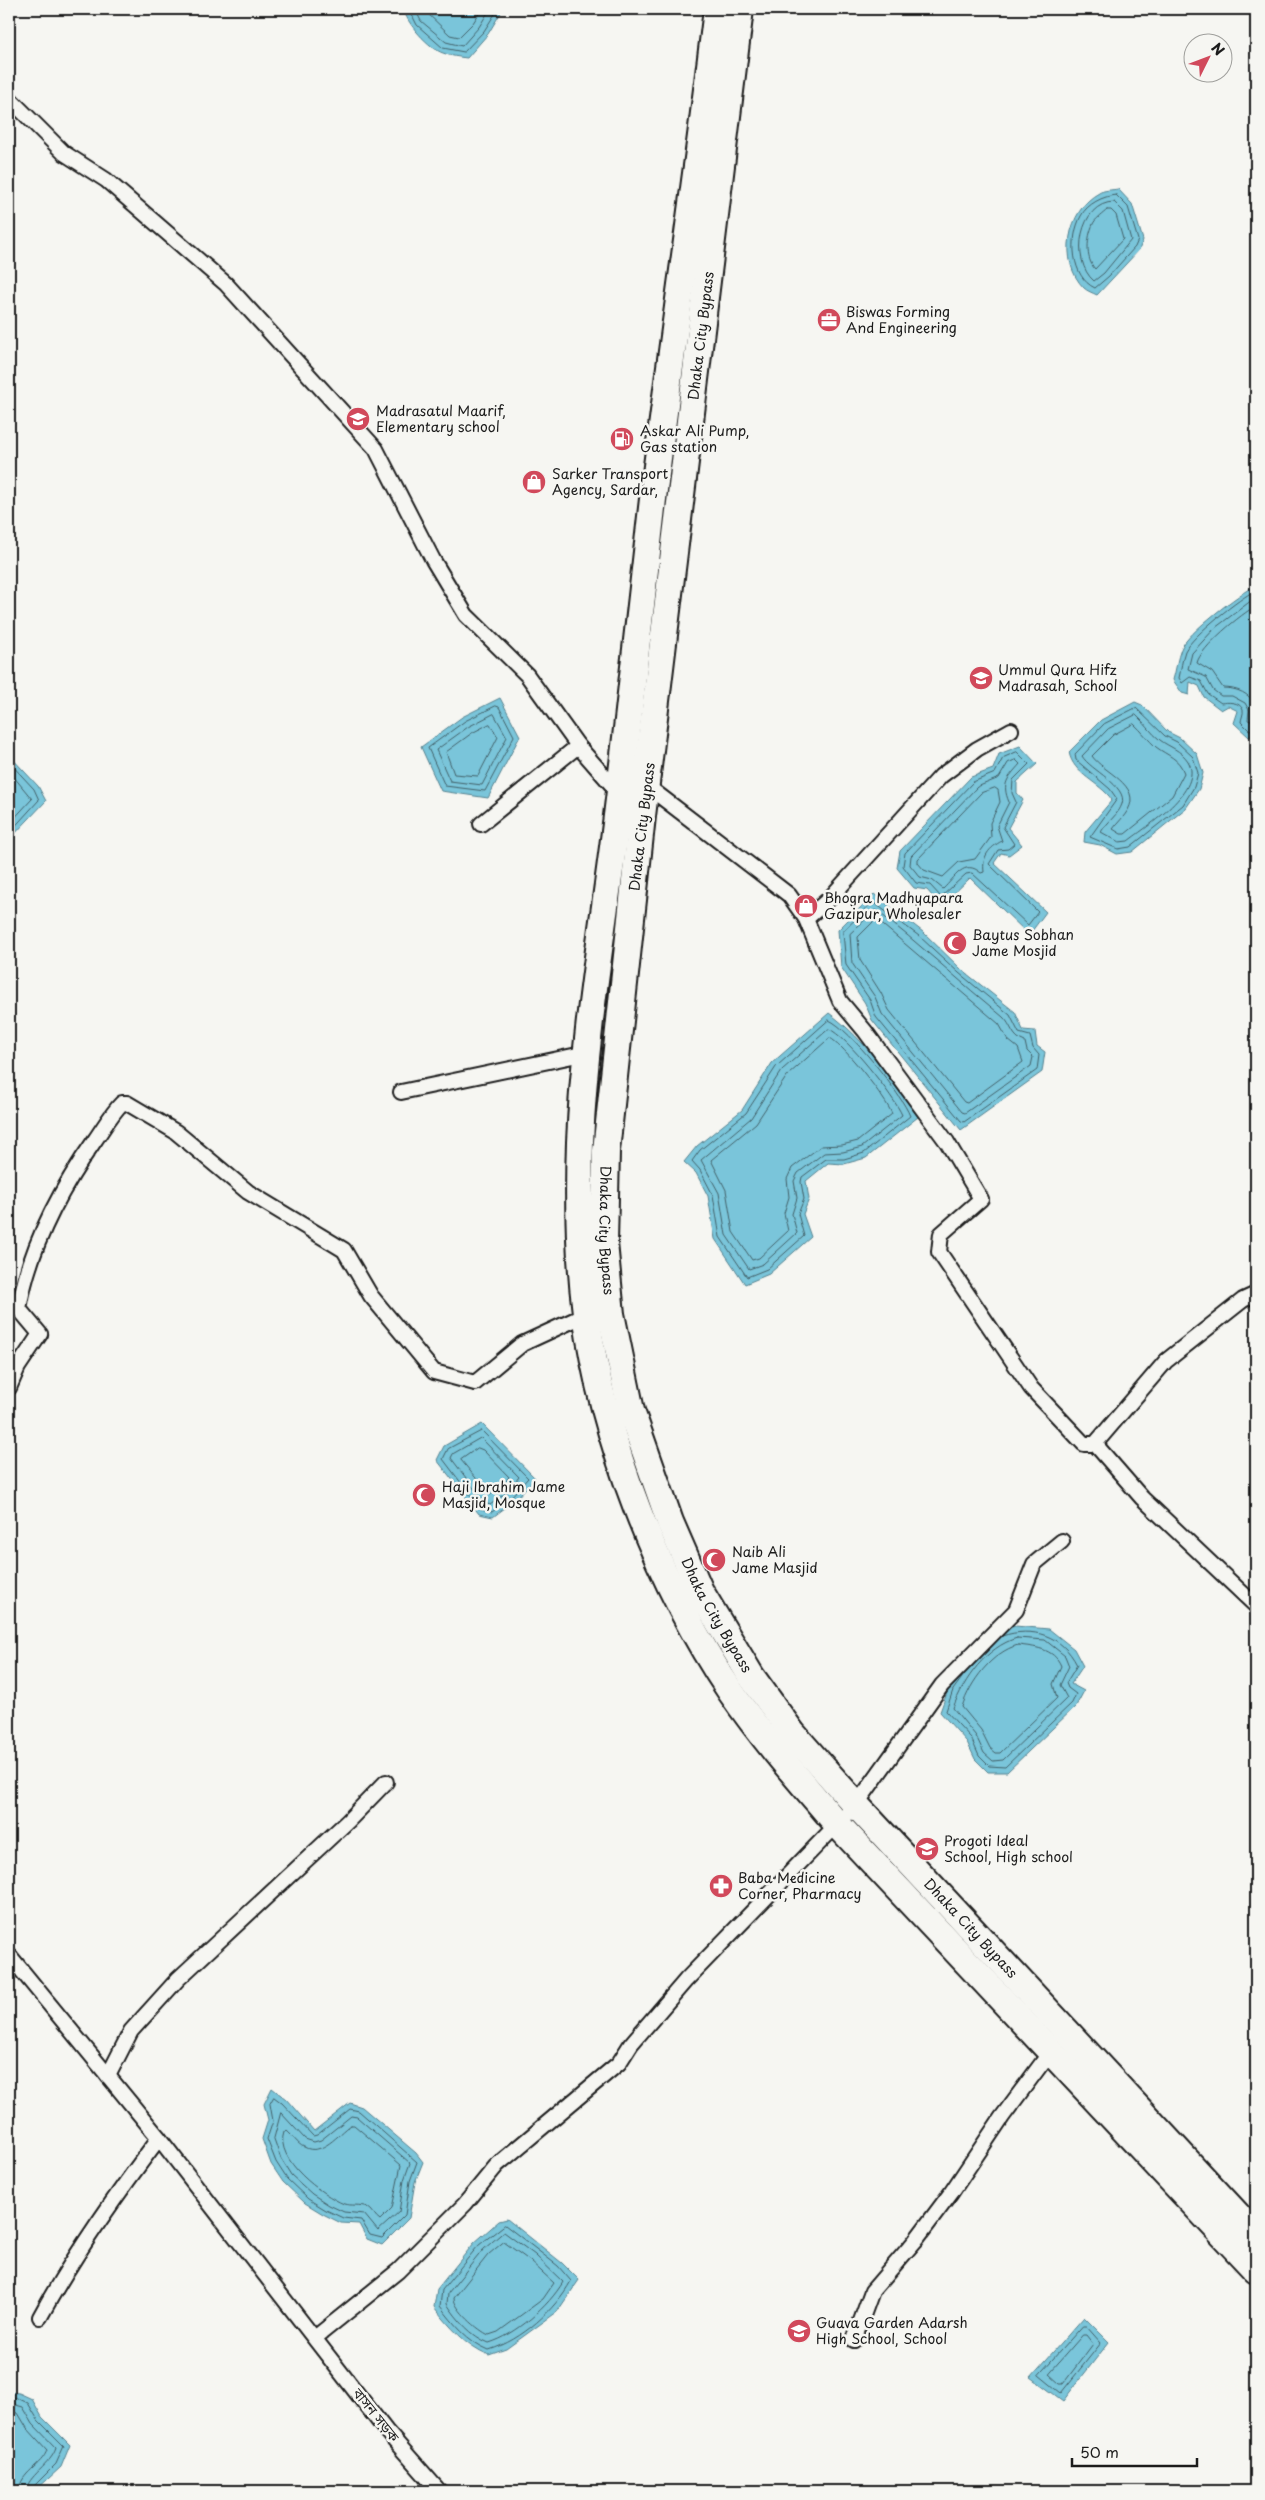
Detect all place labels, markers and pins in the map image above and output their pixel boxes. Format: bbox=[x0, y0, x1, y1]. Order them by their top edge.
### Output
place label: Biswas Forming And Engineering bbox=[846, 301, 957, 338]
office icon: Biswas Forming And Engineering bbox=[816, 307, 842, 333]
place label: Madrasatul Maarif, Elementary school bbox=[376, 400, 506, 437]
school or university icon: Madrasatul Maarif, Elementary school bbox=[345, 406, 371, 432]
place label: Askar Ali Pump, Gas station bbox=[640, 420, 750, 457]
fuel station icon: Askar Ali Pump, Gas station bbox=[609, 426, 635, 452]
place label: Sarker Transport Agency, Sardar, bbox=[552, 463, 669, 500]
shop icon: Sarker Transport Agency, Sardar, bbox=[521, 469, 547, 495]
place label: Ummul Qura Hifz Madrasah, School bbox=[998, 659, 1118, 696]
school or university icon: Ummul Qura Hifz Madrasah, School bbox=[968, 665, 994, 691]
place label: Bhogra Madhyapara Gazipur, Wholesaler bbox=[824, 887, 963, 924]
shop icon: Bhogra Madhyapara Gazipur, Wholesaler bbox=[793, 893, 819, 919]
place label: Baytus Sobhan Jame Mosjid bbox=[972, 924, 1074, 961]
mosque icon: Baytus Sobhan Jame Mosjid bbox=[942, 930, 968, 956]
place label: Haji Ibrahim Jame Masjid, Mosque bbox=[442, 1476, 565, 1513]
mosque icon: Haji Ibrahim Jame Masjid, Mosque bbox=[411, 1482, 437, 1508]
place label: Naib Ali Jame Masjid bbox=[732, 1541, 818, 1578]
mosque icon: Naib Ali Jame Masjid bbox=[701, 1547, 727, 1573]
place label: Progoti Ideal School, High school bbox=[944, 1830, 1073, 1867]
school or university icon: Progoti Ideal School, High school bbox=[914, 1836, 940, 1862]
place label: Baba Medicine Corner, Pharmacy bbox=[738, 1867, 862, 1904]
pharmacy icon: Baba Medicine Corner, Pharmacy bbox=[708, 1873, 734, 1899]
place label: Guava Garden Adarsh High School, School bbox=[816, 2312, 968, 2349]
school or university icon: Guava Garden Adarsh High School, School bbox=[786, 2318, 812, 2344]

